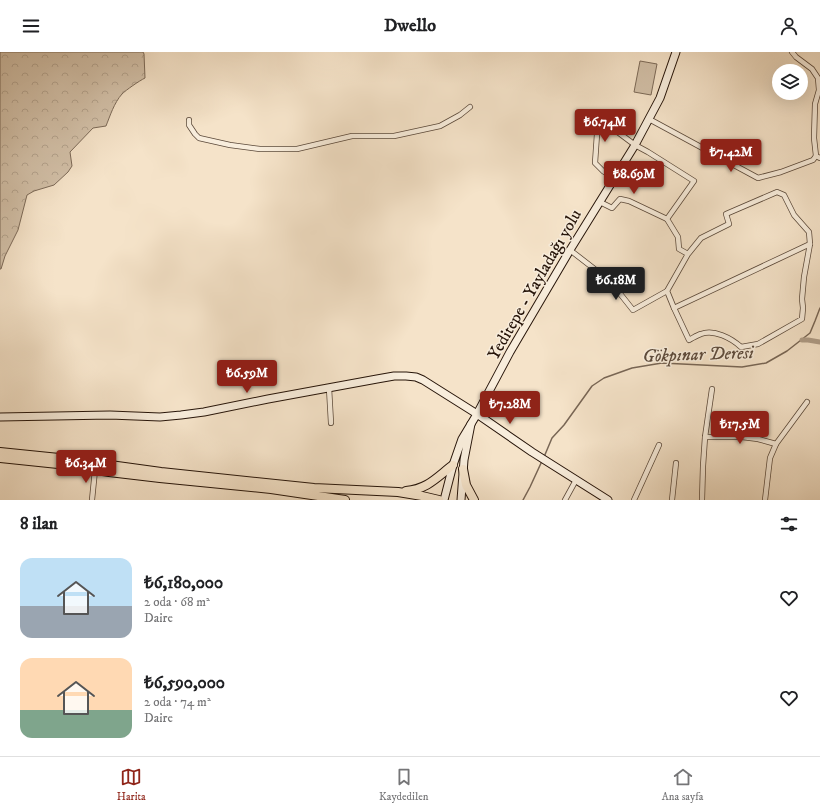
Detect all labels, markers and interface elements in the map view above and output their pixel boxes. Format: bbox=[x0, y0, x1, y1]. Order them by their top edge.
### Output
icon: menu bbox=[20, 15, 42, 37]
text: Dwello bbox=[384, 15, 436, 37]
icon: person bbox=[778, 15, 800, 37]
map controls bbox=[772, 64, 808, 100]
button: layers bbox=[772, 64, 808, 100]
pin: ₺6.74M bbox=[572, 109, 638, 143]
text: ₺6.74M bbox=[584, 114, 626, 130]
pin: ₺7.42M bbox=[698, 139, 764, 173]
text: ₺7.42M bbox=[709, 144, 753, 160]
pin: ₺8.69M bbox=[601, 161, 667, 195]
text: ₺8.69M bbox=[613, 166, 655, 182]
street label: Yeditepe - Yayladağı yolu bbox=[483, 205, 587, 364]
pin: ₺6.18M bbox=[583, 267, 649, 301]
text: ₺6.18M bbox=[596, 272, 636, 288]
water label: Gökpınar Deresi bbox=[642, 342, 755, 368]
pin: ₺6.59M bbox=[214, 360, 280, 394]
text: ₺6.59M bbox=[226, 365, 268, 381]
pin: ₺7.28M bbox=[477, 391, 543, 425]
text: ₺7.28M bbox=[489, 396, 531, 412]
pin: ₺17.5M bbox=[707, 411, 773, 445]
text: ₺17.5M bbox=[720, 416, 760, 432]
pin: ₺6.34M bbox=[53, 450, 119, 484]
text: ₺6.34M bbox=[65, 455, 107, 471]
text: 8 ilan bbox=[20, 513, 58, 535]
icon: filters bbox=[778, 513, 800, 535]
text: ₺6,180,000 bbox=[144, 572, 223, 594]
icon: home bbox=[52, 574, 100, 622]
icon: heart bbox=[778, 587, 800, 609]
text: 2 oda · 68 m² bbox=[144, 594, 210, 610]
text: Daire bbox=[144, 610, 173, 626]
text: ₺6,590,000 bbox=[144, 672, 225, 694]
icon: home bbox=[52, 674, 100, 722]
icon: heart bbox=[778, 687, 800, 709]
text: 2 oda · 74 m² bbox=[144, 694, 211, 710]
text: Daire bbox=[144, 710, 173, 726]
tab: Harita bbox=[117, 766, 146, 804]
tab: Kaydedilen bbox=[379, 766, 429, 804]
tab: Ana sayfa bbox=[662, 766, 703, 804]

